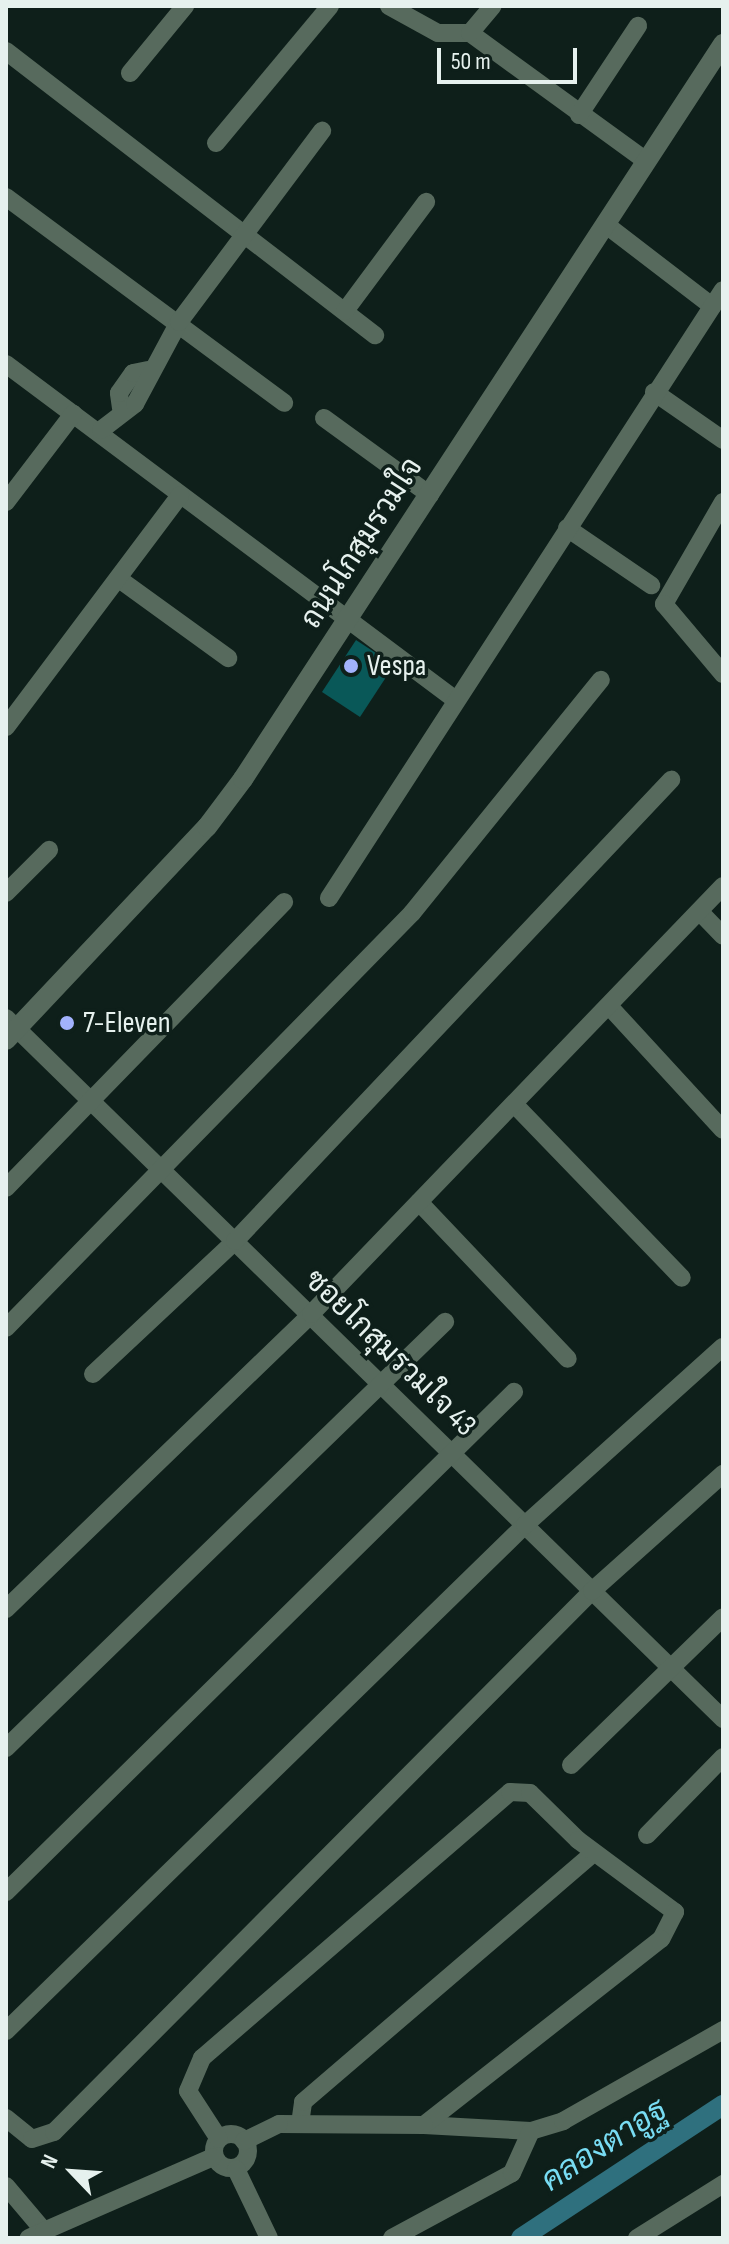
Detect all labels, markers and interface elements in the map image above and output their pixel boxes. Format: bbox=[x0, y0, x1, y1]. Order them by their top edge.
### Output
scale bar bbox=[441, 32, 581, 82]
text: 50 m bbox=[451, 47, 491, 76]
street label: ถนนโกสุมรวมใจ bbox=[293, 451, 431, 635]
place label: Vespa bbox=[367, 648, 426, 684]
marker: Vespa bbox=[342, 657, 360, 675]
place label: 7-Eleven bbox=[83, 1005, 171, 1041]
marker: 7-Eleven bbox=[58, 1014, 76, 1032]
street label: ซอยโกสุมรวมใจ 43 bbox=[297, 1262, 483, 1444]
water label: คลองตาอูฐ bbox=[535, 2091, 675, 2201]
north arrow bbox=[32, 2132, 112, 2212]
text: N bbox=[35, 2151, 65, 2173]

